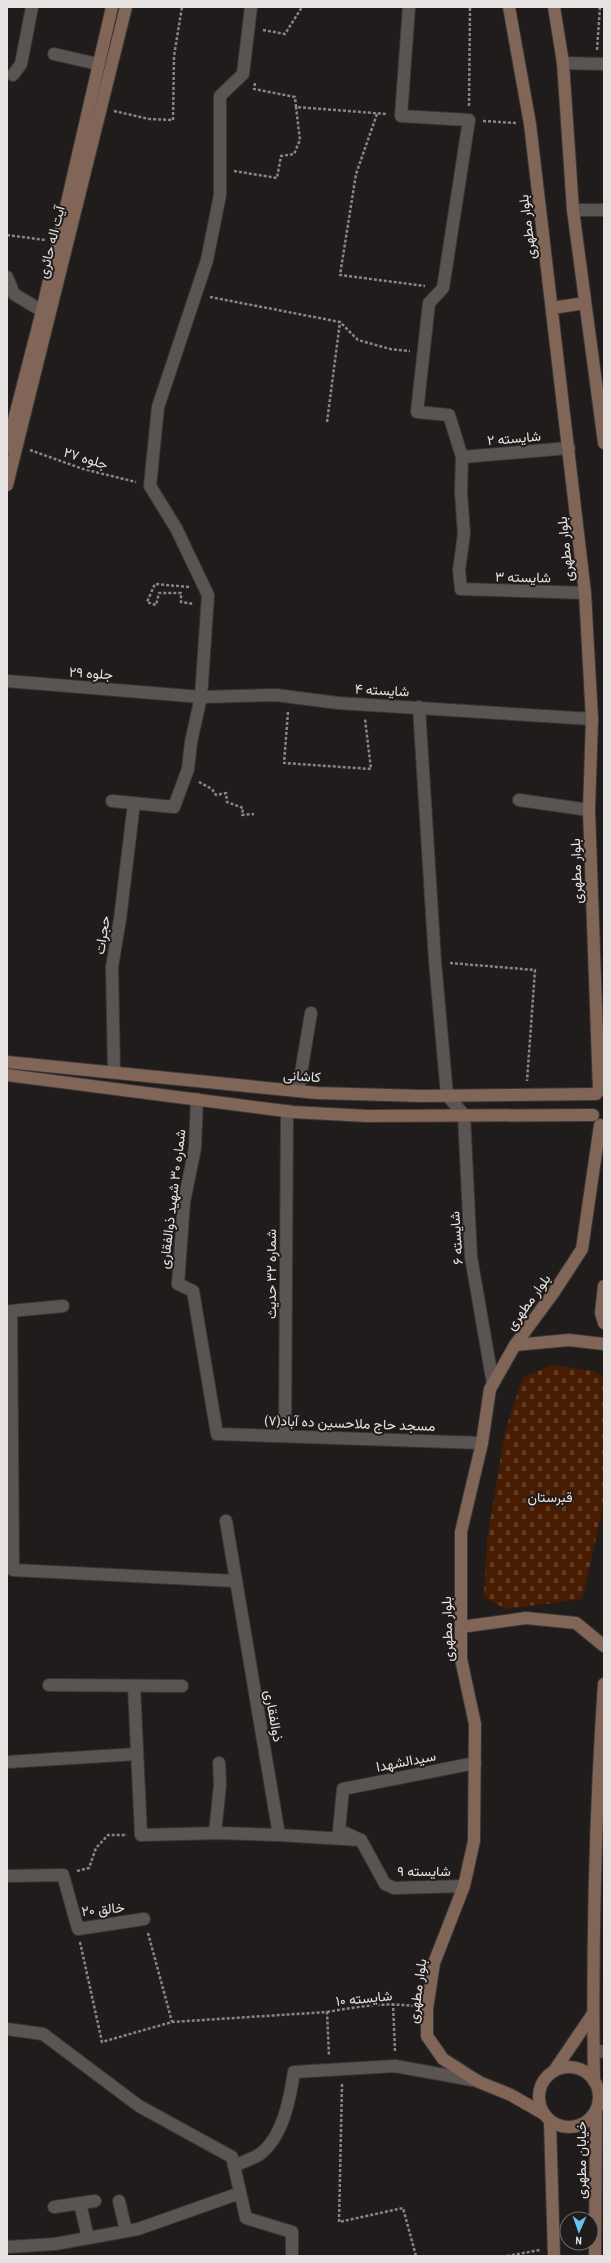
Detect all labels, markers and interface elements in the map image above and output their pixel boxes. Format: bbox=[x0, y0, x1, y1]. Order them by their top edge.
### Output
street label: بلوار مطهری bbox=[514, 194, 540, 260]
street label: آیت اله حائری bbox=[33, 202, 69, 280]
street label: شایسته ۲ bbox=[486, 427, 542, 449]
street label: جلوه ۲۷ bbox=[62, 443, 110, 473]
street label: بلوار مطهری bbox=[553, 516, 577, 582]
street label: شایسته ۳ bbox=[495, 568, 551, 586]
street label: جلوه ۲۹ bbox=[68, 662, 114, 684]
street label: شایسته ۴ bbox=[354, 680, 410, 700]
street label: بلوار مطهری bbox=[566, 838, 586, 904]
street label: حجرات bbox=[90, 914, 114, 956]
street label: کاشانی bbox=[283, 1066, 321, 1086]
street label: شماره ۳۰ شهید ذوالفقاری bbox=[154, 1128, 190, 1270]
street label: شایسته ۶ bbox=[445, 1211, 467, 1265]
street label: شماره ۳۲ حدیث bbox=[262, 1229, 280, 1319]
street label: بلوار مطهری bbox=[502, 1270, 554, 1334]
street label: مسجد حاج ملاحسین ده آباد(۷) bbox=[264, 1411, 436, 1437]
park label: قبرستان bbox=[527, 1488, 573, 1506]
street label: بلوار مطهری bbox=[437, 1596, 457, 1662]
street label: ذوالفقاری bbox=[261, 1689, 287, 1744]
street label: سیدالشهدا bbox=[375, 1746, 437, 1776]
street label: شایسته ۹ bbox=[397, 1862, 451, 1880]
street label: خالق ۲۰ bbox=[81, 1898, 125, 1920]
street label: بلوار مطهری bbox=[404, 1957, 430, 2025]
street label: شایسته ۱۰ bbox=[335, 1986, 393, 2010]
street label: خیابان مطهری bbox=[572, 2121, 590, 2199]
north arrow bbox=[559, 2211, 599, 2251]
text: N bbox=[575, 2234, 582, 2248]

